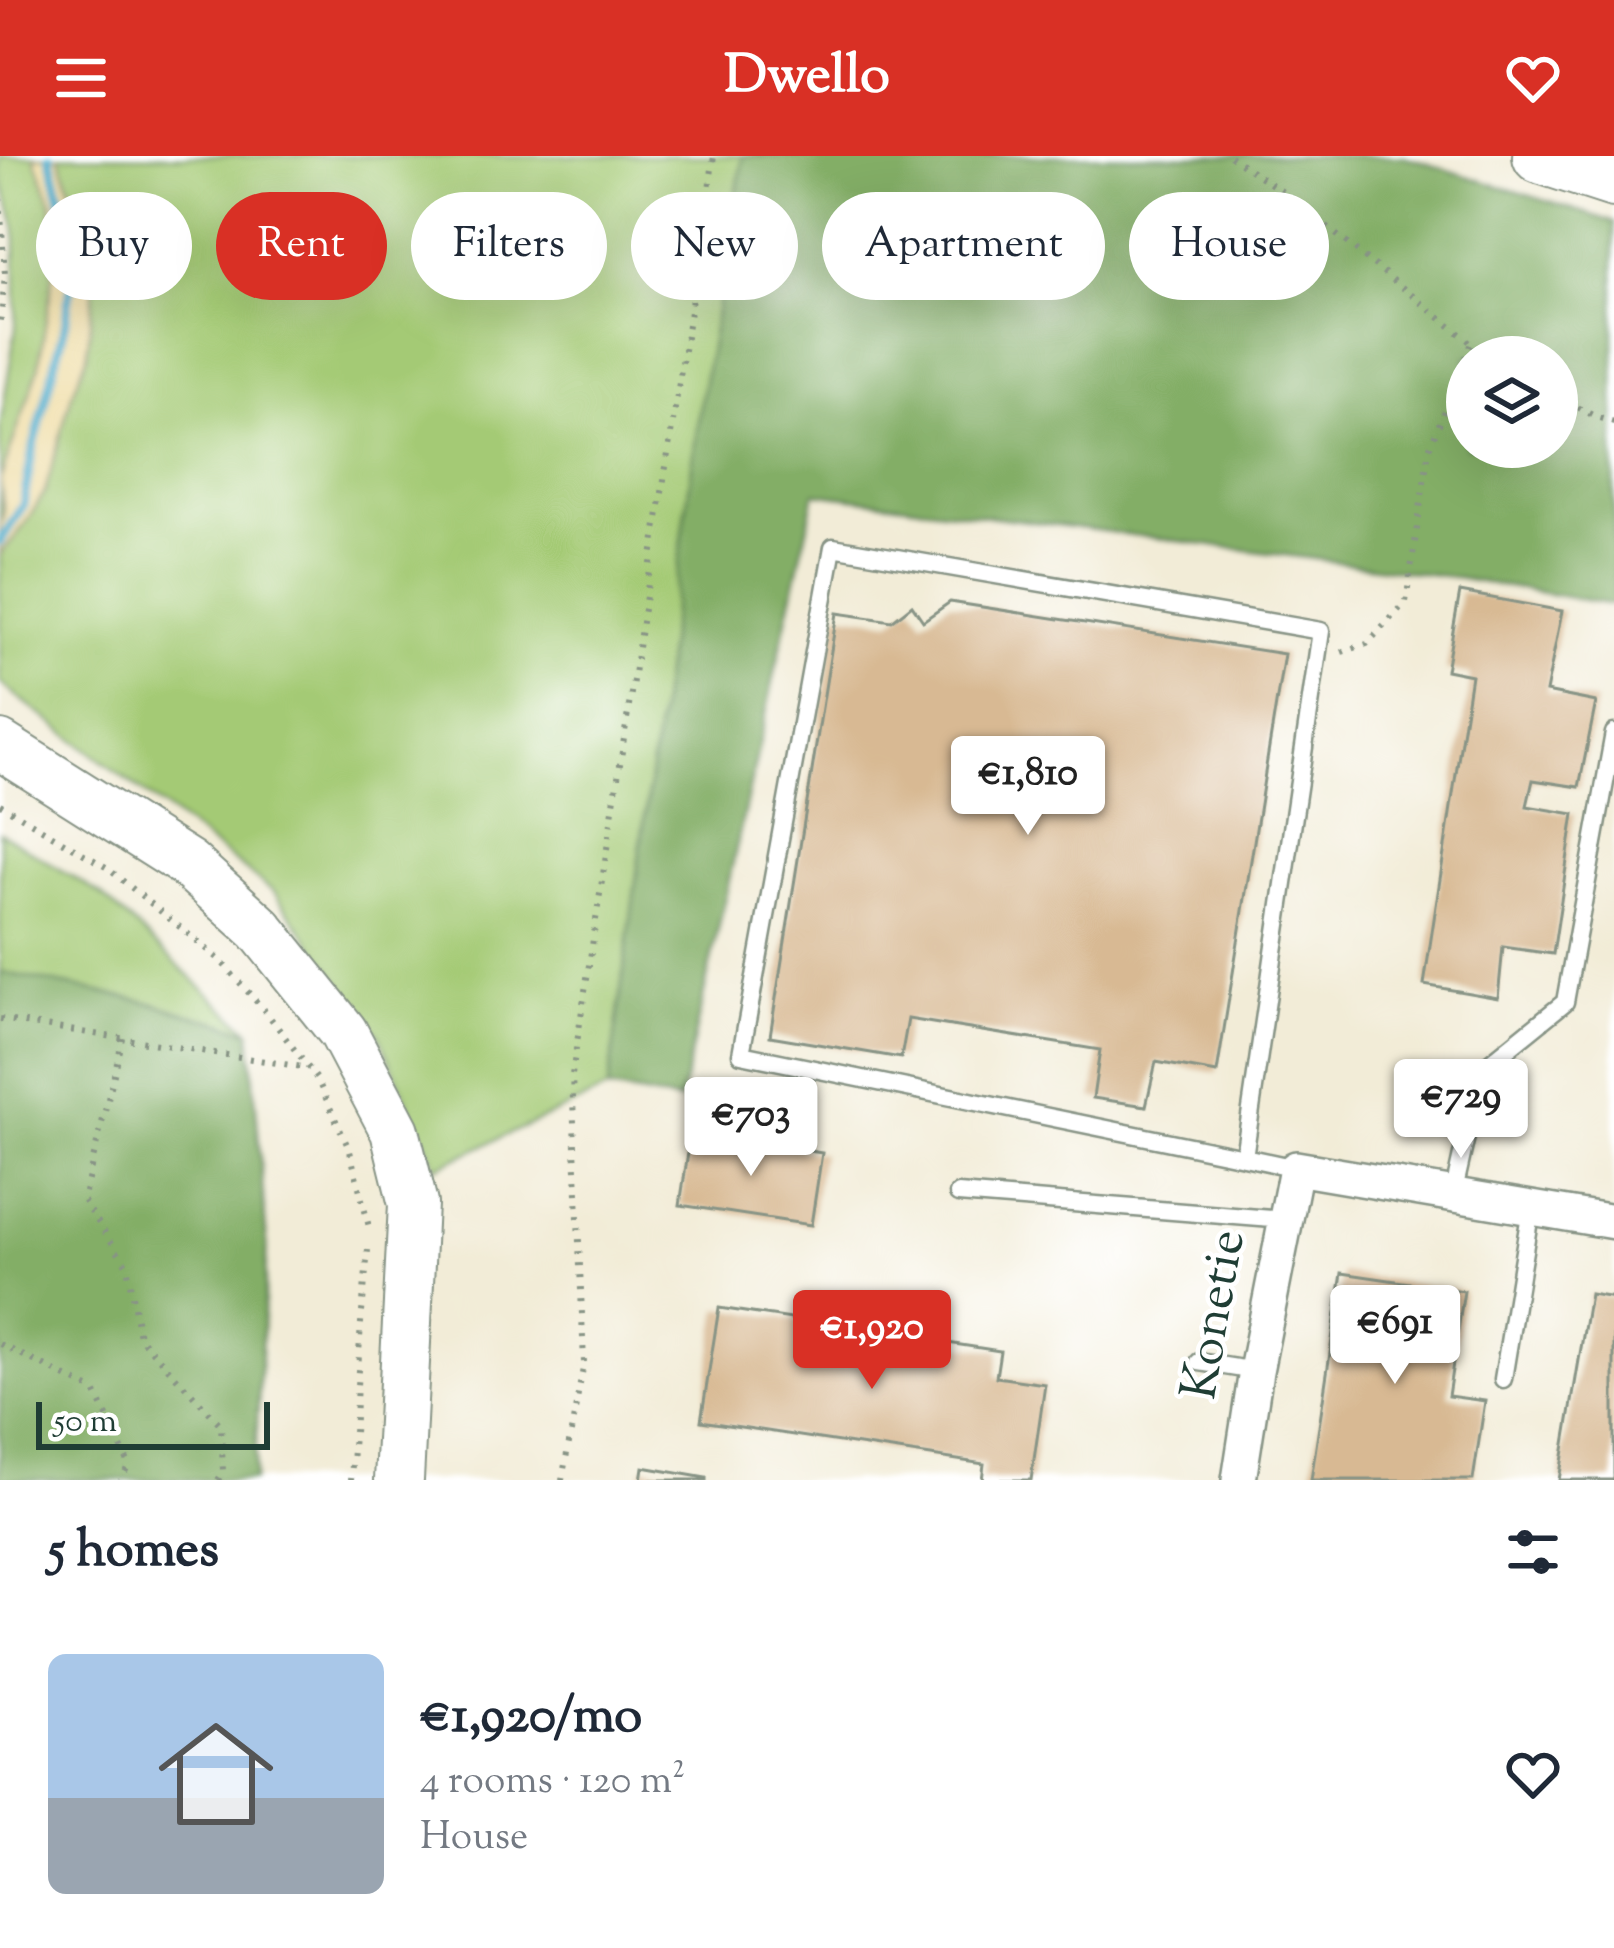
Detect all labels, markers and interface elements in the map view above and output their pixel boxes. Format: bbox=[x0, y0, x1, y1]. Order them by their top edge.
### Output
text: Dwello bbox=[724, 39, 890, 117]
icon: menu bbox=[48, 45, 114, 111]
icon: heart bbox=[1500, 45, 1566, 111]
chip: Buy bbox=[36, 192, 192, 300]
chip: Rent bbox=[216, 192, 387, 300]
chip: Filters bbox=[411, 192, 607, 300]
chip: New bbox=[631, 192, 798, 300]
chip: Apartment bbox=[822, 192, 1105, 300]
chip: House bbox=[1129, 192, 1329, 300]
map controls bbox=[1446, 336, 1578, 468]
button: layers bbox=[1446, 336, 1578, 468]
pin: €1,810 bbox=[930, 736, 1126, 838]
text: €1,810 bbox=[978, 747, 1078, 803]
pin: €729 bbox=[1390, 1059, 1532, 1161]
text: €729 bbox=[1421, 1070, 1501, 1126]
pin: €703 bbox=[680, 1077, 822, 1179]
text: €703 bbox=[711, 1088, 791, 1144]
street label: Konetie bbox=[1165, 1224, 1267, 1406]
pin: €691 bbox=[1324, 1285, 1466, 1387]
pin: €1,920 bbox=[774, 1290, 970, 1392]
text: €691 bbox=[1357, 1296, 1433, 1352]
text: €1,920 bbox=[820, 1301, 924, 1357]
scale bar bbox=[36, 1396, 270, 1449]
text: 50 m bbox=[54, 1399, 117, 1447]
text: 5 homes bbox=[48, 1516, 219, 1589]
icon: filters bbox=[1500, 1519, 1566, 1585]
text: €1,920/mo bbox=[420, 1682, 642, 1755]
icon: home bbox=[144, 1702, 288, 1846]
icon: heart bbox=[1500, 1741, 1566, 1807]
text: 4 rooms · 120 m² bbox=[420, 1755, 685, 1811]
text: House bbox=[420, 1811, 528, 1867]

